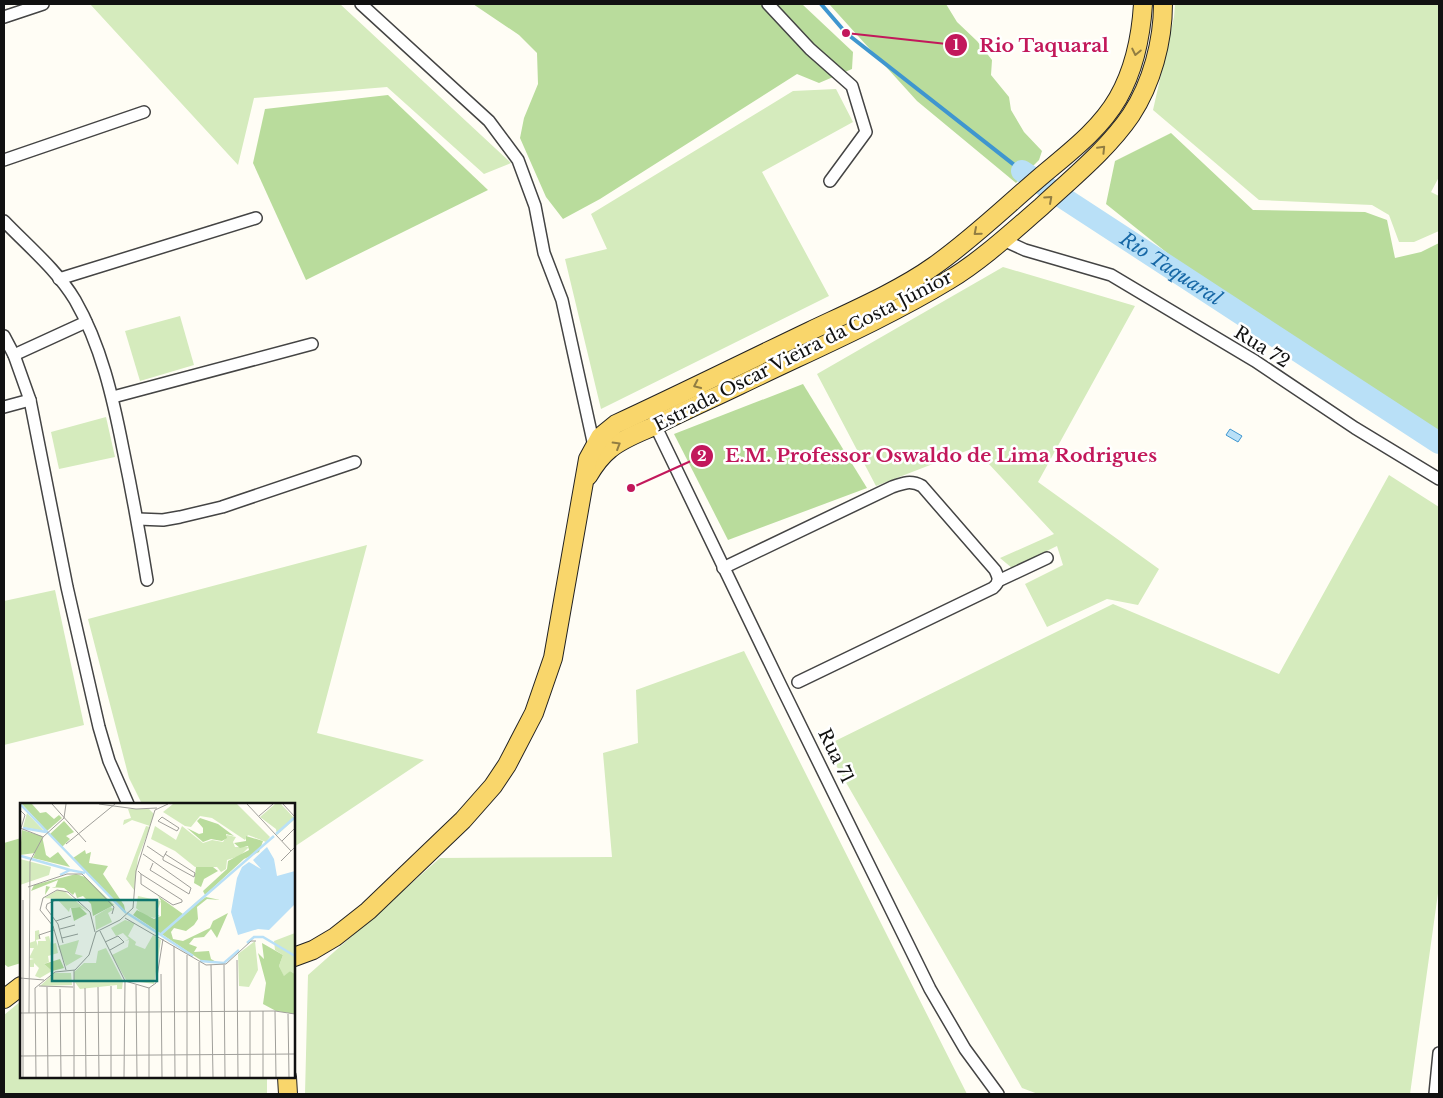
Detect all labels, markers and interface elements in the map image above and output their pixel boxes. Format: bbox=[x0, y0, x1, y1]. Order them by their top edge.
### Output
callout: Rio Taquaral bbox=[944, 28, 1119, 62]
text: Rio Taquaral bbox=[979, 34, 1109, 57]
text: 1 bbox=[953, 35, 960, 54]
one-way arrow bbox=[1131, 47, 1142, 56]
one-way arrow bbox=[1096, 145, 1105, 154]
one-way arrow bbox=[1044, 196, 1053, 205]
one-way arrow bbox=[973, 226, 982, 235]
water label: Rio Taquaral bbox=[1115, 227, 1226, 310]
street label: Estrada Oscar Vieira da Costa Júnior bbox=[650, 266, 956, 436]
street label: Rua 72 bbox=[1230, 321, 1294, 373]
one-way arrow bbox=[693, 379, 702, 390]
callout: E.M. Professor Oswaldo de Lima Rodrigues bbox=[689, 439, 1167, 473]
one-way arrow bbox=[612, 441, 621, 451]
text: E.M. Professor Oswaldo de Lima Rodrigues bbox=[725, 444, 1157, 467]
text: 2 bbox=[697, 446, 707, 465]
street label: Rua 71 bbox=[813, 725, 859, 787]
inset map bbox=[20, 803, 295, 1078]

